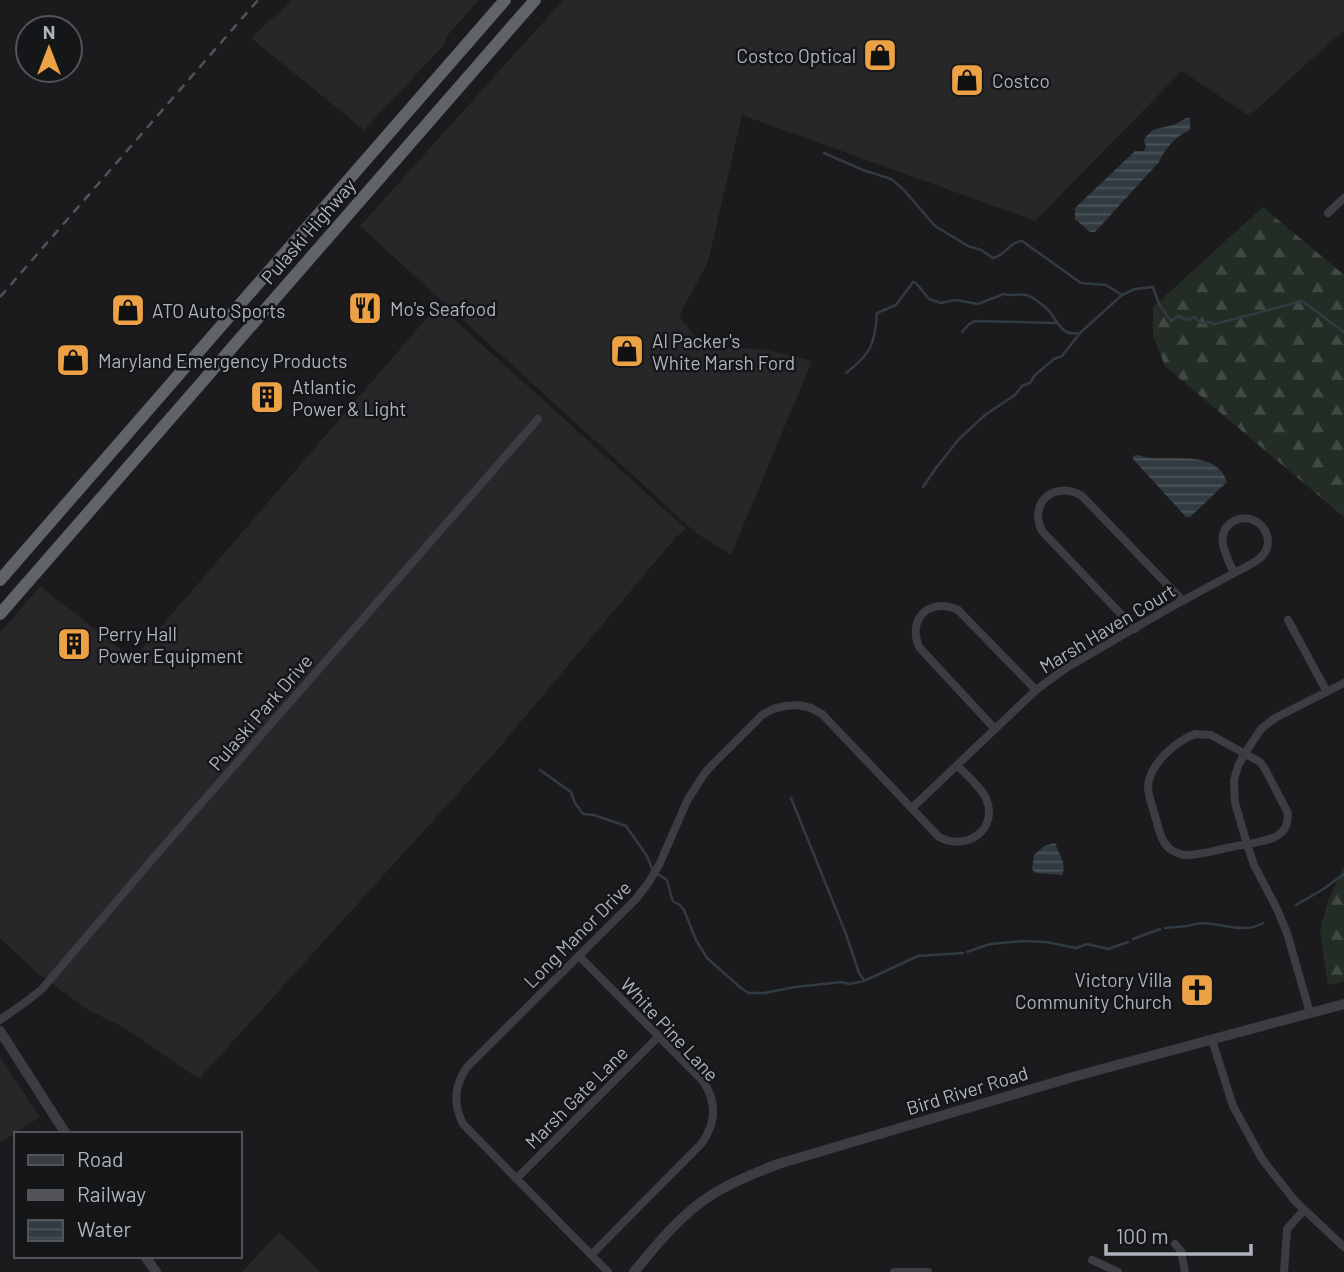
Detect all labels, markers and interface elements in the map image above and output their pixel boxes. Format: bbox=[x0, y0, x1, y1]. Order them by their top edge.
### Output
north arrow bbox=[14, 14, 84, 84]
text: N bbox=[43, 20, 55, 43]
shop icon: Costco Optical bbox=[861, 36, 899, 74]
place label: Costco Optical bbox=[736, 44, 856, 67]
shop icon: Costco bbox=[948, 61, 986, 99]
place label: Costco bbox=[992, 69, 1050, 92]
street label: Pulaski Highway bbox=[256, 173, 360, 288]
restaurant icon: Mo's Seafood bbox=[346, 289, 384, 327]
shop icon: ATO Auto Sports bbox=[109, 291, 147, 329]
place label: Mo's Seafood bbox=[390, 297, 496, 320]
place label: ATO Auto Sports bbox=[152, 299, 285, 322]
place label: Al Packer's White Marsh Ford bbox=[652, 329, 795, 374]
shop icon: Al Packer's White Marsh Ford bbox=[608, 332, 646, 370]
shop icon: Maryland Emergency Products bbox=[54, 341, 92, 379]
place label: Maryland Emergency Products bbox=[98, 349, 347, 372]
place label: Atlantic Power & Light bbox=[292, 375, 406, 420]
building icon: Atlantic Power & Light bbox=[248, 378, 286, 416]
street label: Marsh Haven Court bbox=[1035, 578, 1179, 678]
place label: Perry Hall Power Equipment bbox=[98, 622, 243, 667]
building icon: Perry Hall Power Equipment bbox=[55, 625, 93, 663]
street label: Pulaski Park Drive bbox=[203, 649, 317, 775]
street label: Long Manor Drive bbox=[519, 876, 635, 992]
place label: Victory Villa Community Church bbox=[1015, 968, 1172, 1013]
church icon: Victory Villa Community Church bbox=[1178, 971, 1216, 1009]
street label: White Pine Lane bbox=[616, 972, 724, 1086]
street label: Marsh Gate Lane bbox=[520, 1041, 632, 1153]
street label: Bird River Road bbox=[903, 1061, 1031, 1119]
legend bbox=[14, 1132, 242, 1258]
text: Road bbox=[77, 1146, 123, 1171]
text: Railway bbox=[77, 1181, 146, 1206]
scale bar bbox=[1106, 1212, 1251, 1256]
text: Water bbox=[77, 1216, 132, 1241]
text: 100 m bbox=[1116, 1223, 1169, 1248]

